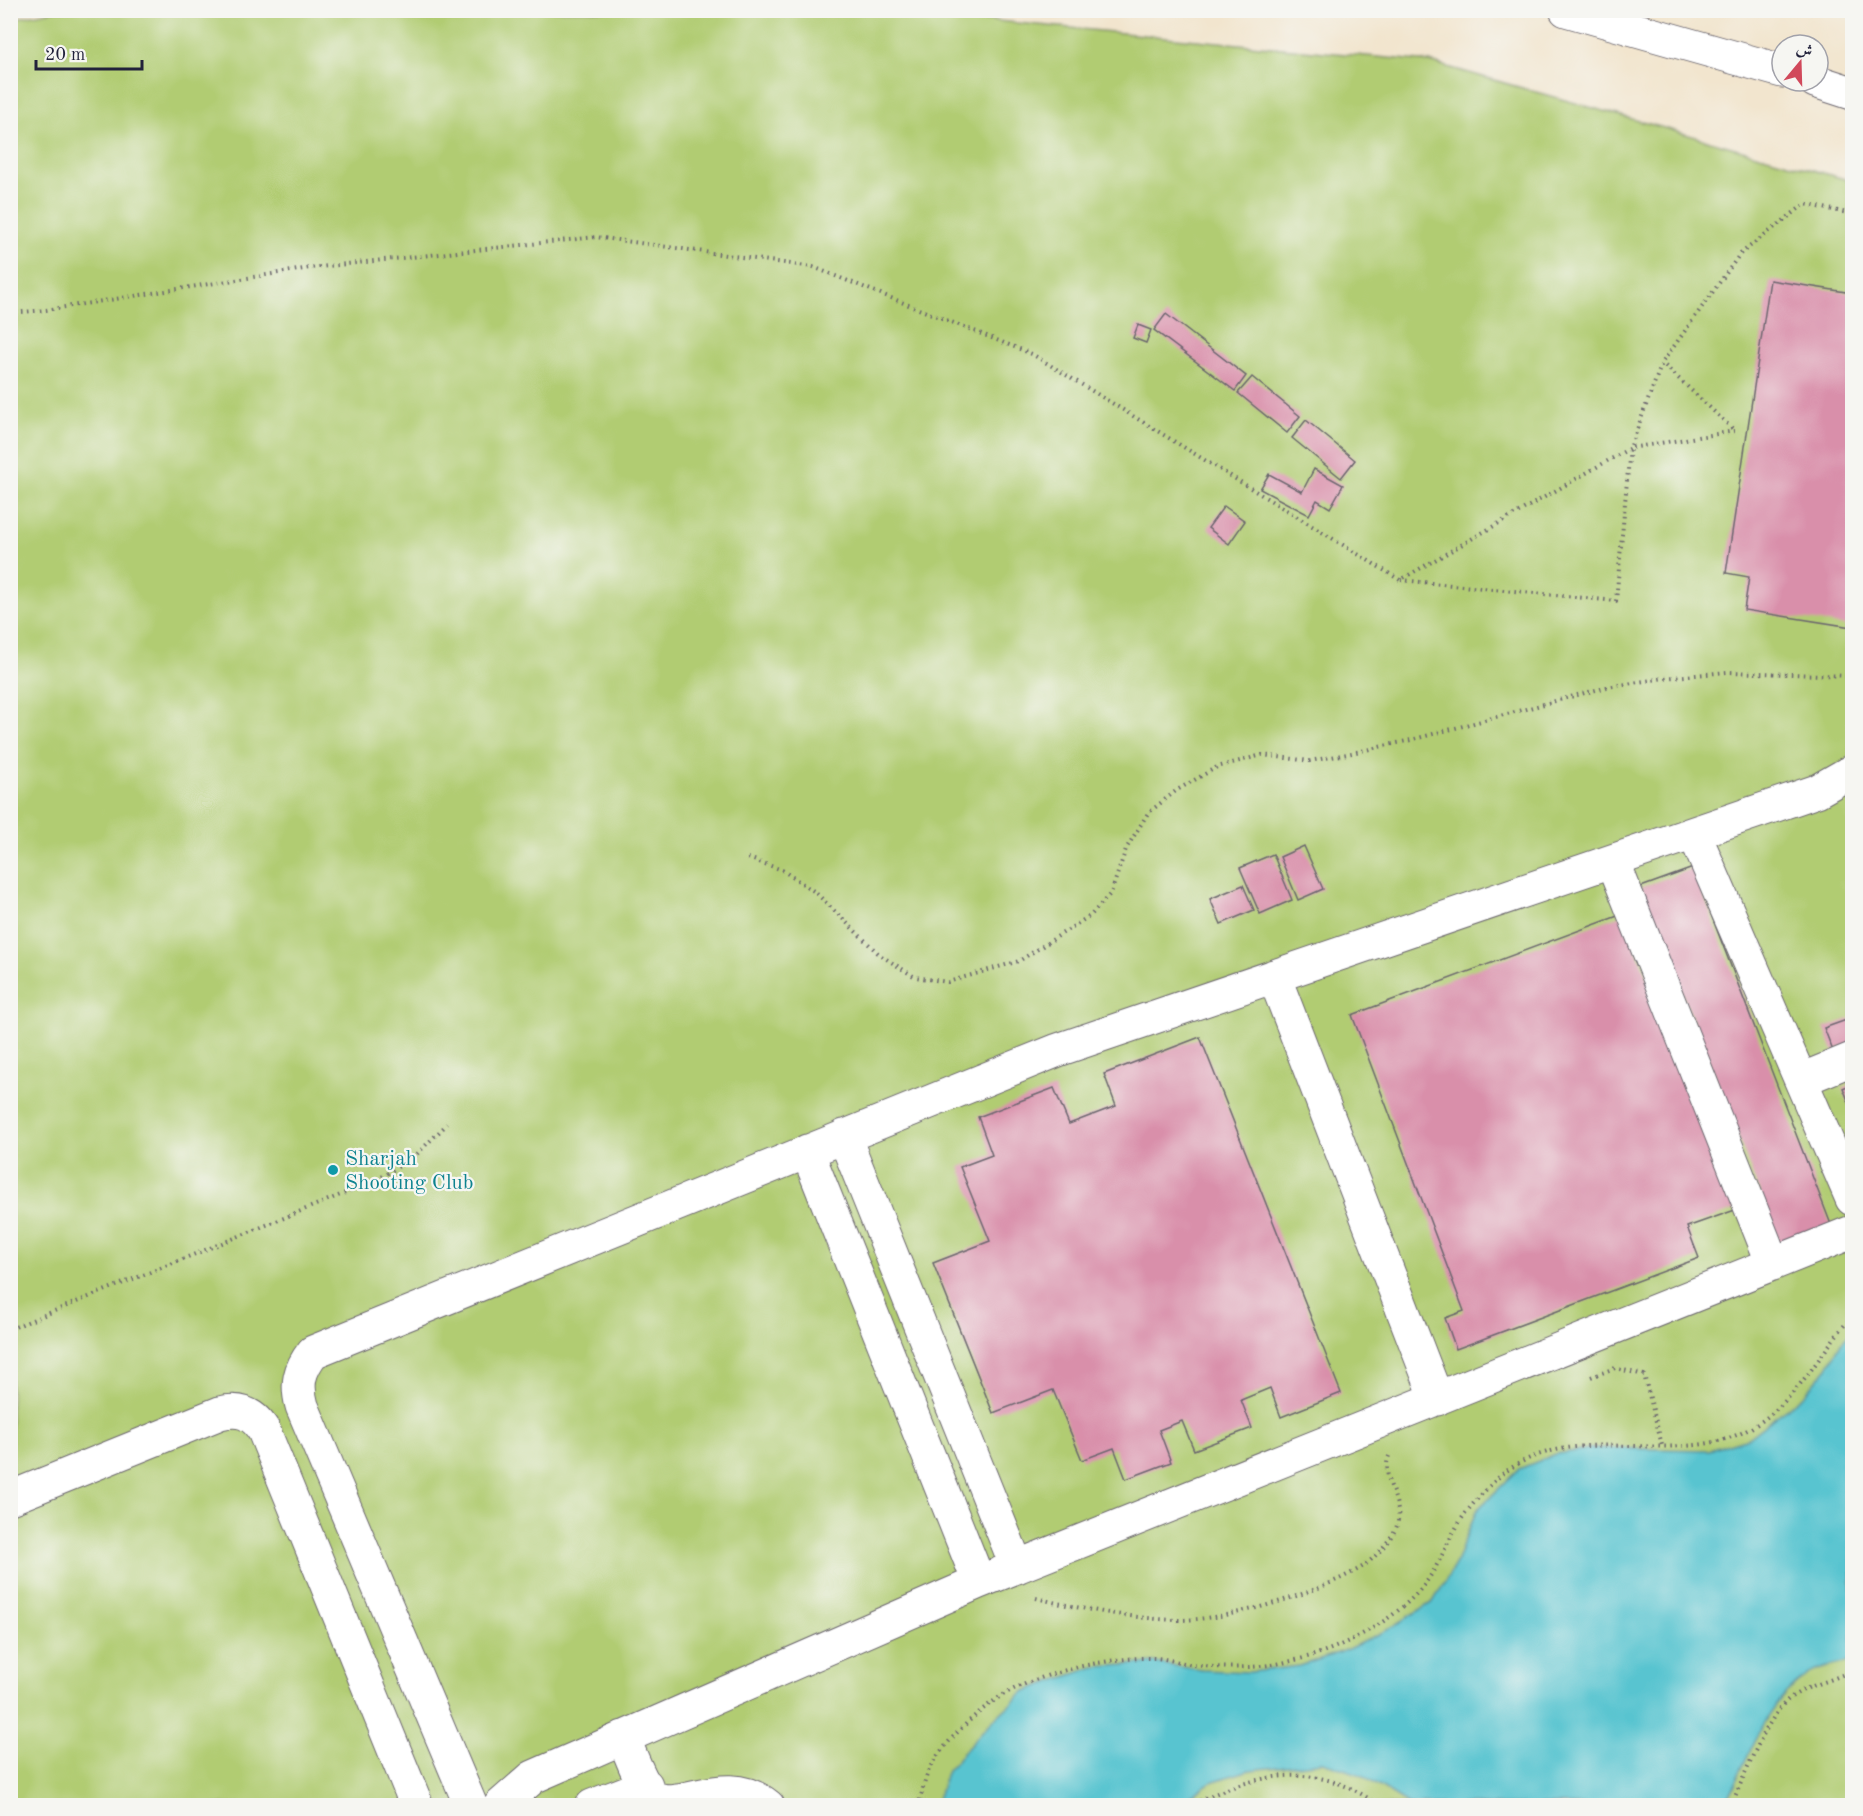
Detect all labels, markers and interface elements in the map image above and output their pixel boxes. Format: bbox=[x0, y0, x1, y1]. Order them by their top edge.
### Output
scale bar bbox=[36, 33, 142, 71]
north arrow bbox=[1770, 33, 1830, 93]
text: ش bbox=[1794, 41, 1814, 61]
text: 20 m bbox=[45, 46, 85, 64]
place label: Sharjah Shooting Club bbox=[345, 1149, 474, 1194]
marker: Sharjah Shooting Club bbox=[326, 1163, 340, 1177]

